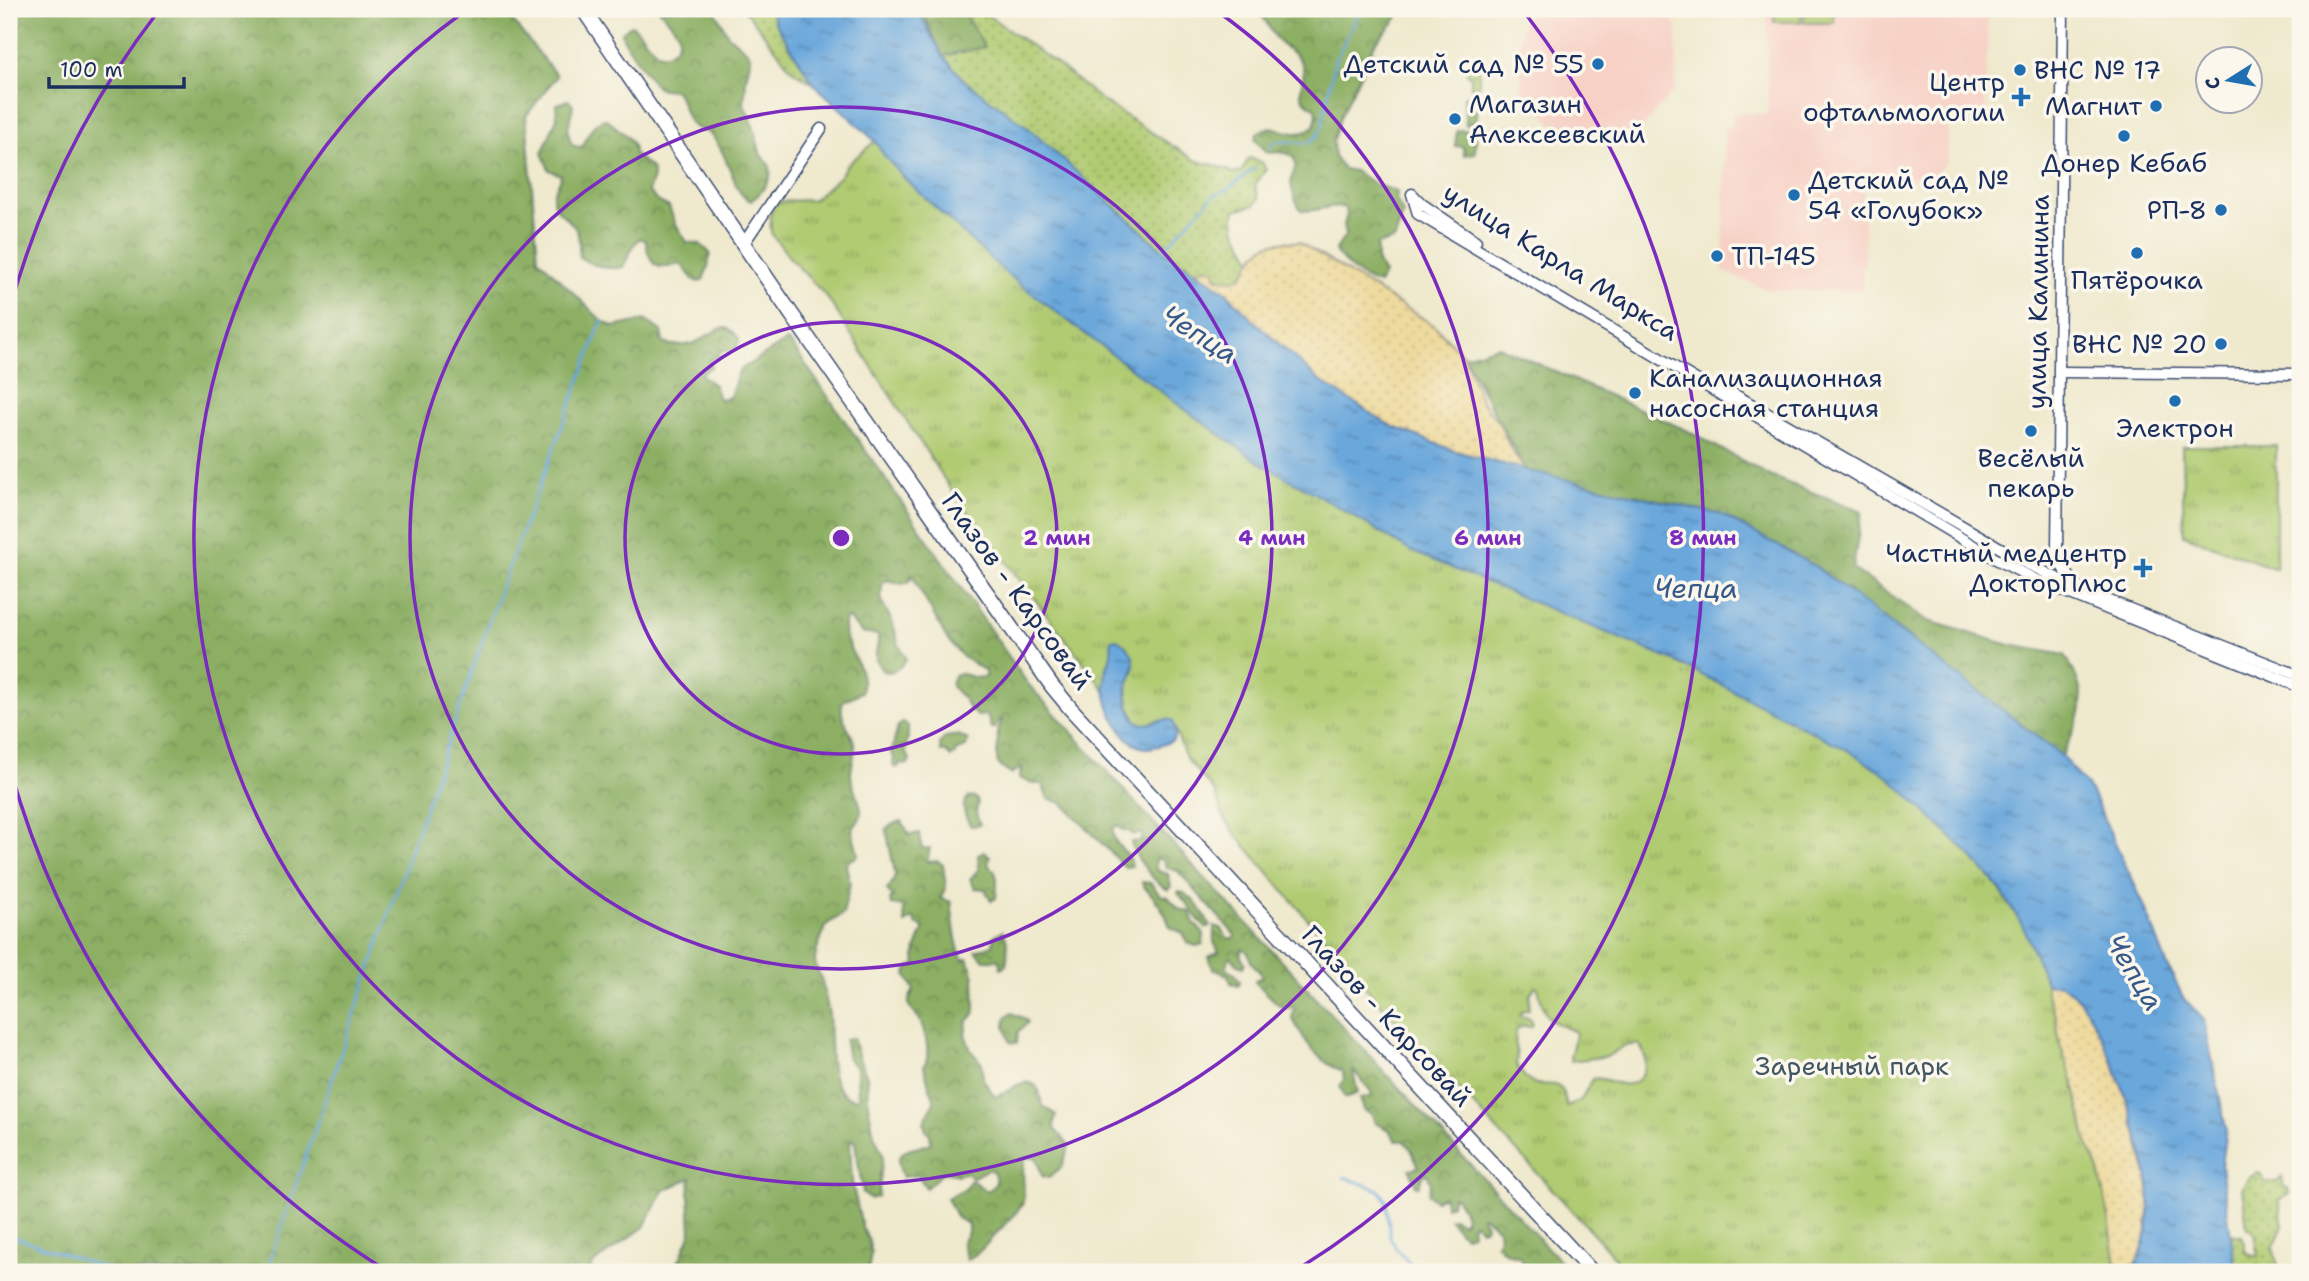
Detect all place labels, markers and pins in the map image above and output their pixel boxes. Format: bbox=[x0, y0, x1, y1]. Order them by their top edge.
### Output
place label: Детский сад № 55 bbox=[1344, 46, 1584, 81]
place label: ВНС № 17 bbox=[2034, 52, 2161, 87]
marker: Детский сад № 55 bbox=[1590, 56, 1606, 72]
marker: ВНС № 17 bbox=[2012, 62, 2028, 78]
place label: Центр офтальмологии bbox=[1803, 64, 2005, 129]
place label: Магазин Алексеевский bbox=[1469, 86, 1646, 151]
marker: Центр офтальмологии bbox=[2011, 87, 2031, 107]
place label: Магнит bbox=[2045, 88, 2143, 123]
marker: Магнит bbox=[2148, 98, 2164, 114]
marker: Магазин Алексеевский bbox=[1447, 111, 1463, 127]
marker: Донер Кебаб bbox=[2116, 128, 2132, 144]
place label: Донер Кебаб bbox=[2041, 145, 2207, 180]
place label: Детский сад № 54 «Голубок» bbox=[1808, 162, 2009, 227]
marker: Детский сад № 54 «Голубок» bbox=[1786, 187, 1802, 203]
place label: РП-8 bbox=[2147, 192, 2207, 227]
marker: РП-8 bbox=[2213, 202, 2229, 218]
place label: ТП-145 bbox=[1731, 238, 1816, 273]
marker: Пятёрочка bbox=[2129, 245, 2145, 261]
marker: ТП-145 bbox=[1709, 248, 1725, 264]
place label: Пятёрочка bbox=[2071, 262, 2203, 297]
place label: ВНС № 20 bbox=[2072, 326, 2207, 361]
marker: ВНС № 20 bbox=[2213, 336, 2229, 352]
place label: Канализационная насосная станция bbox=[1649, 360, 1883, 425]
marker: Канализационная насосная станция bbox=[1627, 385, 1643, 401]
marker: Электрон bbox=[2167, 393, 2183, 409]
place label: Электрон bbox=[2116, 410, 2234, 445]
marker: Весёлый пекарь bbox=[2023, 423, 2039, 439]
place label: Весёлый пекарь bbox=[1977, 440, 2085, 505]
centre of rings bbox=[829, 526, 853, 550]
place label: Частный медцентр ДокторПлюс bbox=[1885, 535, 2127, 600]
marker: Частный медцентр ДокторПлюс bbox=[2133, 558, 2153, 578]

